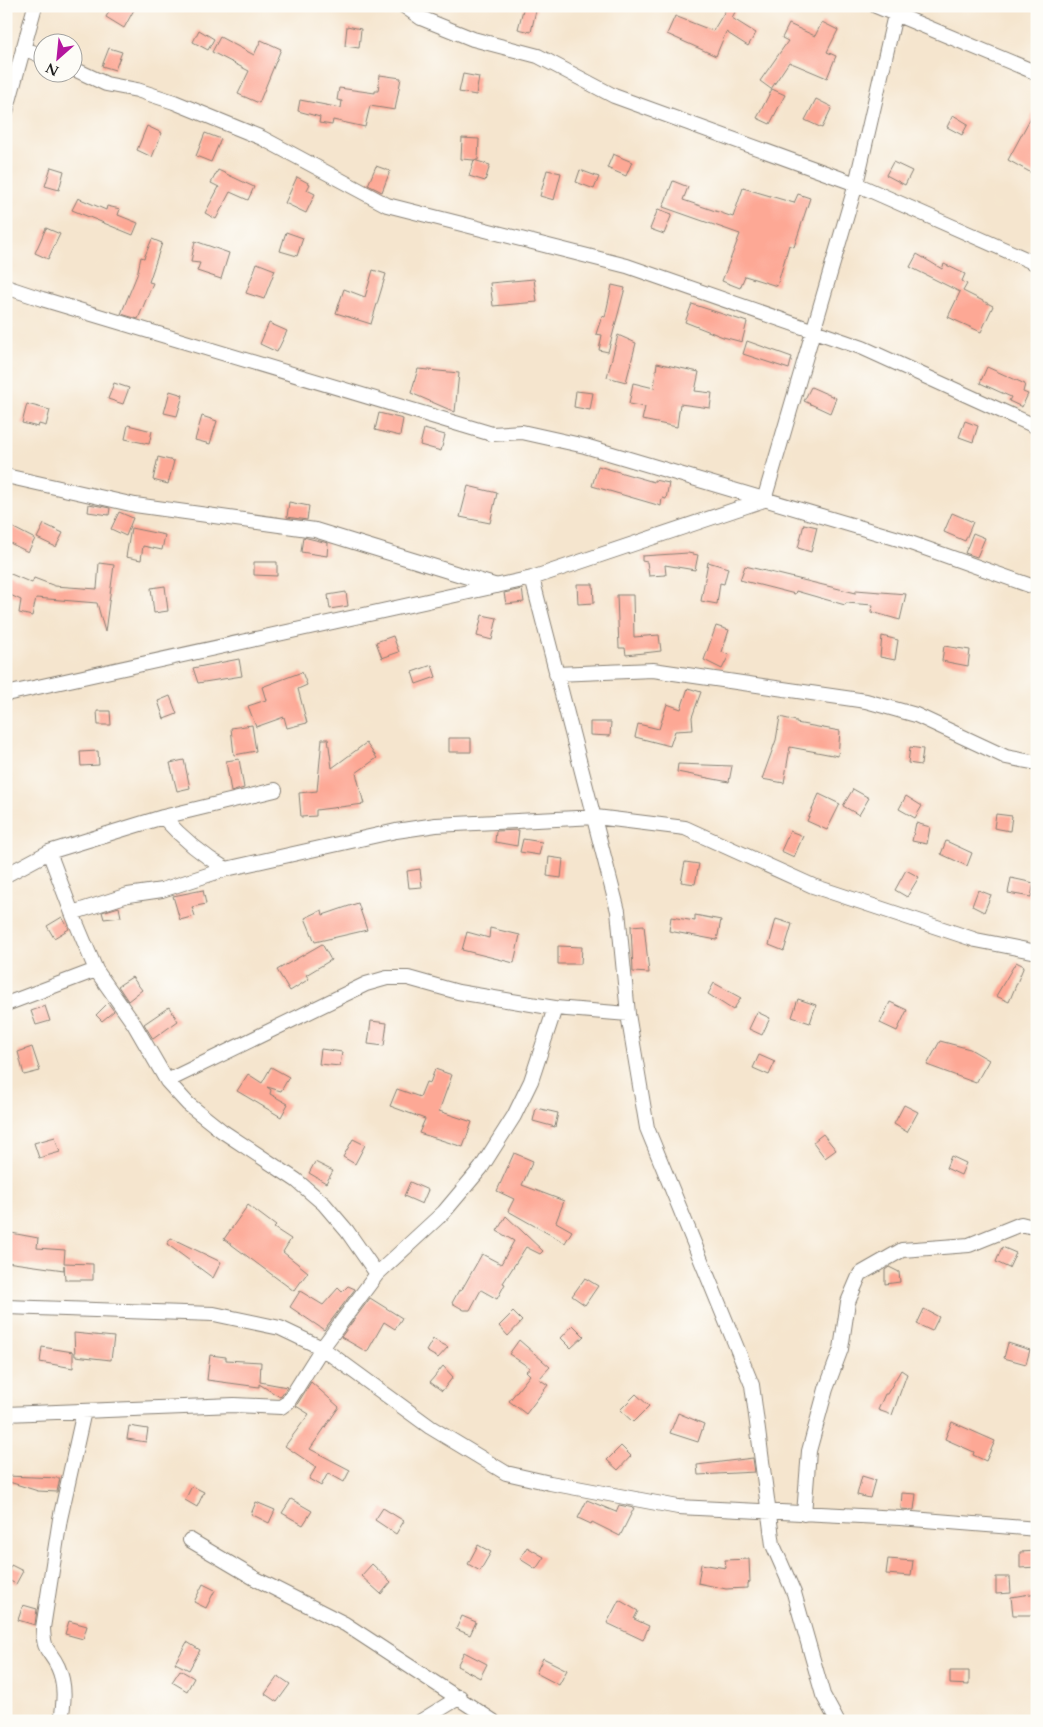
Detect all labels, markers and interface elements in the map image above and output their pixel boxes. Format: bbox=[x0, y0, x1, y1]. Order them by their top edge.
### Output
north arrow bbox=[32, 32, 82, 82]
text: N bbox=[43, 58, 62, 80]

